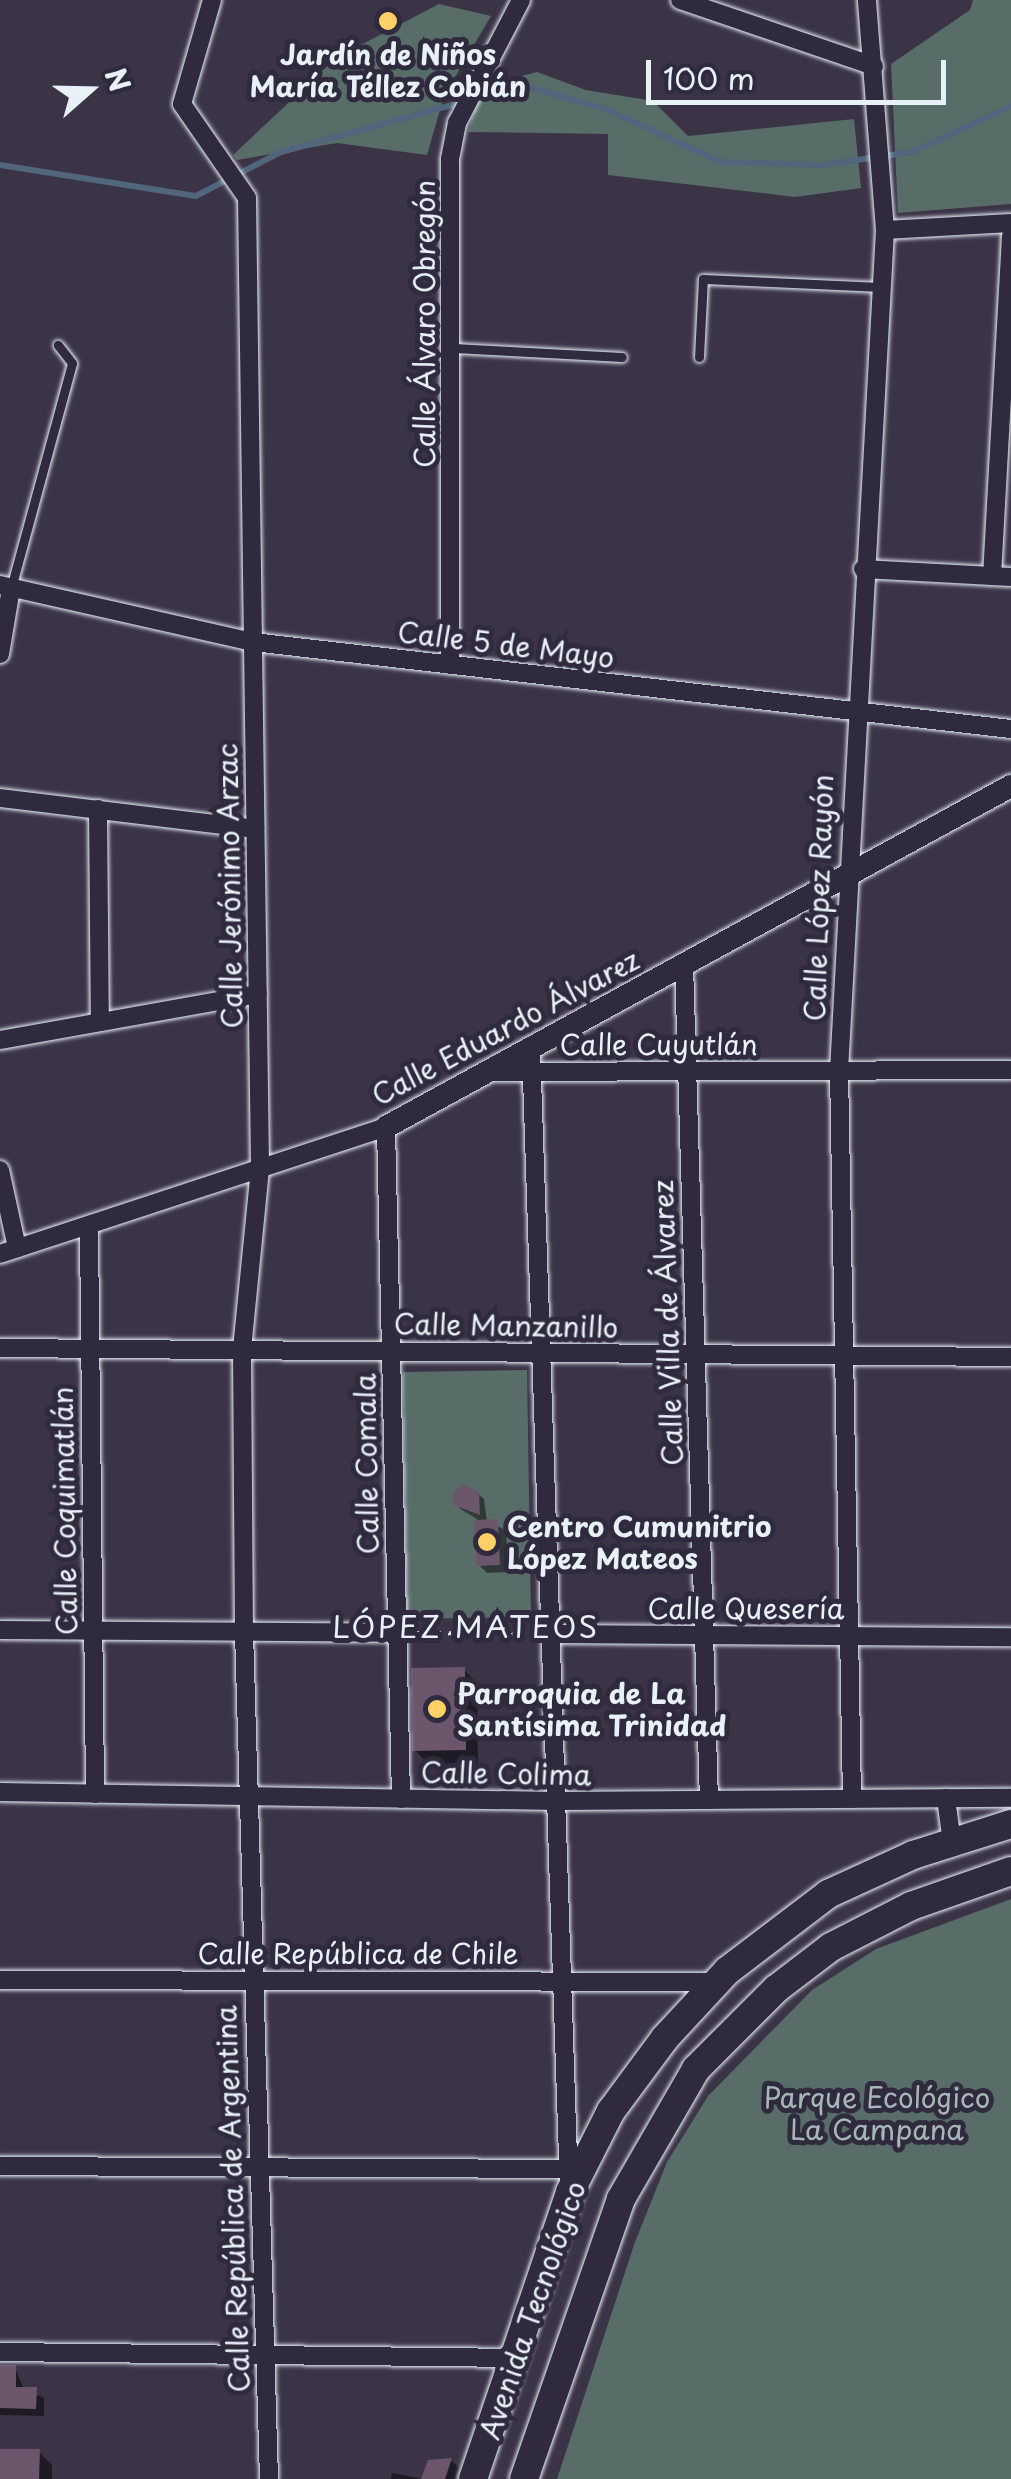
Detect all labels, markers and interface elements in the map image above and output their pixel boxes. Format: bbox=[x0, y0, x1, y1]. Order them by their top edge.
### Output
marker: Jardín de Niños María Téllez Cobián bbox=[377, 10, 399, 32]
place label: Jardín de Niños María Téllez Cobián bbox=[248, 37, 528, 103]
north arrow bbox=[40, 40, 140, 140]
scale bar bbox=[651, 40, 951, 102]
text: 100 m bbox=[663, 55, 755, 100]
text: N bbox=[95, 62, 143, 97]
street label: Calle Álvaro Obregón bbox=[407, 179, 441, 469]
street label: Calle 5 de Mayo bbox=[395, 614, 617, 674]
street label: Calle Jerónimo Arzac bbox=[210, 740, 248, 1032]
street label: Calle López Rayón bbox=[797, 774, 839, 1022]
street label: Calle Eduardo Álvarez bbox=[365, 942, 645, 1112]
street label: Calle Cuyutlán bbox=[558, 1027, 760, 1061]
street label: Calle Villa de Álvarez bbox=[645, 1178, 689, 1468]
street label: Calle Manzanillo bbox=[393, 1306, 619, 1344]
street label: Calle Comala bbox=[348, 1373, 384, 1555]
street label: Calle Coquimatlán bbox=[45, 1386, 83, 1636]
place label: Centro Cumunitrio López Mateos bbox=[507, 1509, 772, 1575]
marker: Centro Cumunitrio López Mateos bbox=[476, 1531, 498, 1553]
street label: Calle Quesería bbox=[647, 1591, 845, 1625]
district label: LÓPEZ MATEOS bbox=[333, 1608, 599, 1644]
place label: Parroquia de La Santísima Trinidad bbox=[457, 1676, 728, 1742]
marker: Parroquia de La Santísima Trinidad bbox=[426, 1698, 448, 1720]
street label: Calle Colima bbox=[420, 1755, 592, 1791]
street label: Calle República de Chile bbox=[195, 1936, 521, 1970]
street label: Calle República de Argentina bbox=[208, 2004, 256, 2394]
park label: Parque Ecológico La Campana bbox=[764, 2080, 990, 2146]
street label: Avenida Tecnológico bbox=[472, 2177, 592, 2443]

